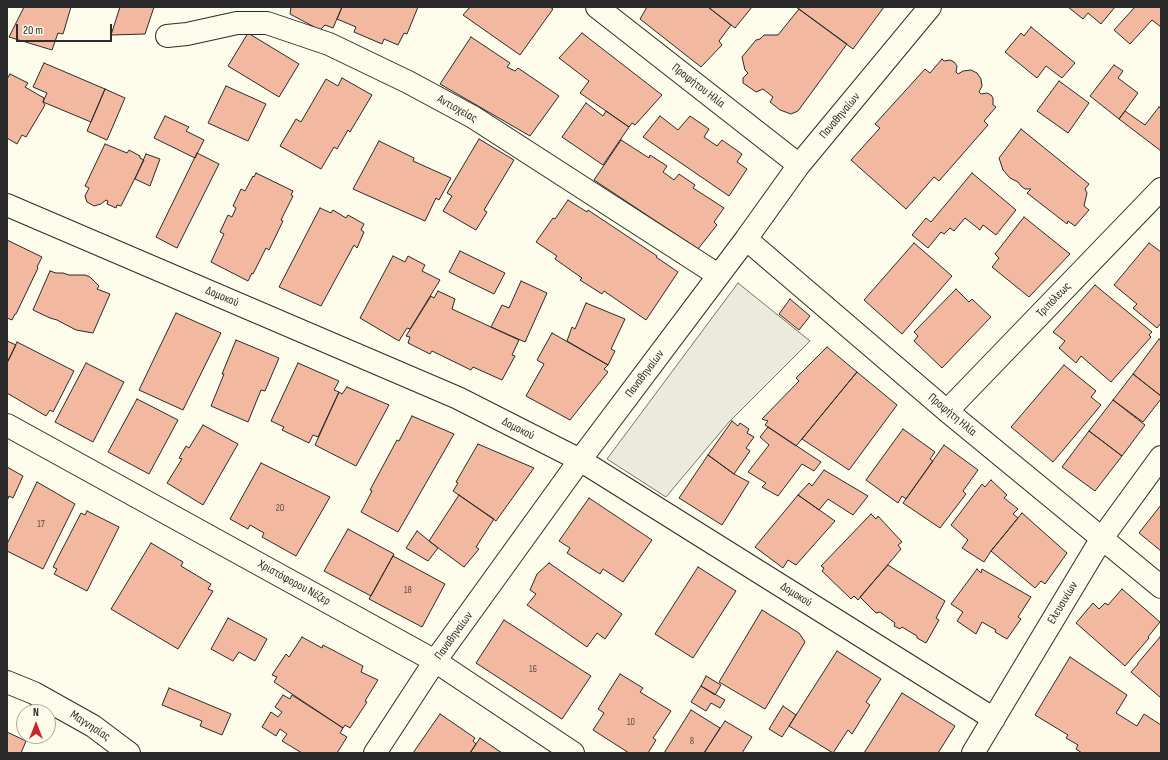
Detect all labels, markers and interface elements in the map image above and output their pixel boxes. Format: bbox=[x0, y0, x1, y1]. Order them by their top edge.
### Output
scale bar bbox=[18, 16, 114, 42]
text: 20 m bbox=[23, 23, 43, 38]
street label: Προφήτου Ηλία bbox=[669, 61, 727, 111]
street label: Παναθηναίων bbox=[817, 90, 863, 142]
street label: Αντιοχείας bbox=[434, 92, 480, 126]
street label: Τριπόλεως bbox=[1034, 279, 1074, 321]
street label: Δομοκού bbox=[203, 284, 241, 310]
street label: Παναθηναίων bbox=[622, 347, 668, 401]
street label: Προφήτη Ηλία bbox=[925, 391, 979, 439]
street label: Δομοκού bbox=[499, 415, 537, 443]
house number: 20 bbox=[276, 502, 284, 514]
house number: 17 bbox=[37, 518, 45, 530]
street label: Χριστόφορου Νέζερ bbox=[255, 557, 333, 609]
street label: Ελευσινίων bbox=[1045, 579, 1081, 627]
street label: Δομοκού bbox=[777, 580, 815, 610]
house number: 18 bbox=[404, 584, 412, 596]
street label: Παναθηναίων bbox=[432, 609, 476, 663]
house number: 16 bbox=[529, 663, 537, 675]
north arrow bbox=[16, 704, 56, 744]
text: N bbox=[33, 706, 39, 719]
street label: Μαγνησίας bbox=[67, 708, 113, 744]
house number: 10 bbox=[627, 716, 635, 728]
house number: 8 bbox=[690, 735, 694, 747]

